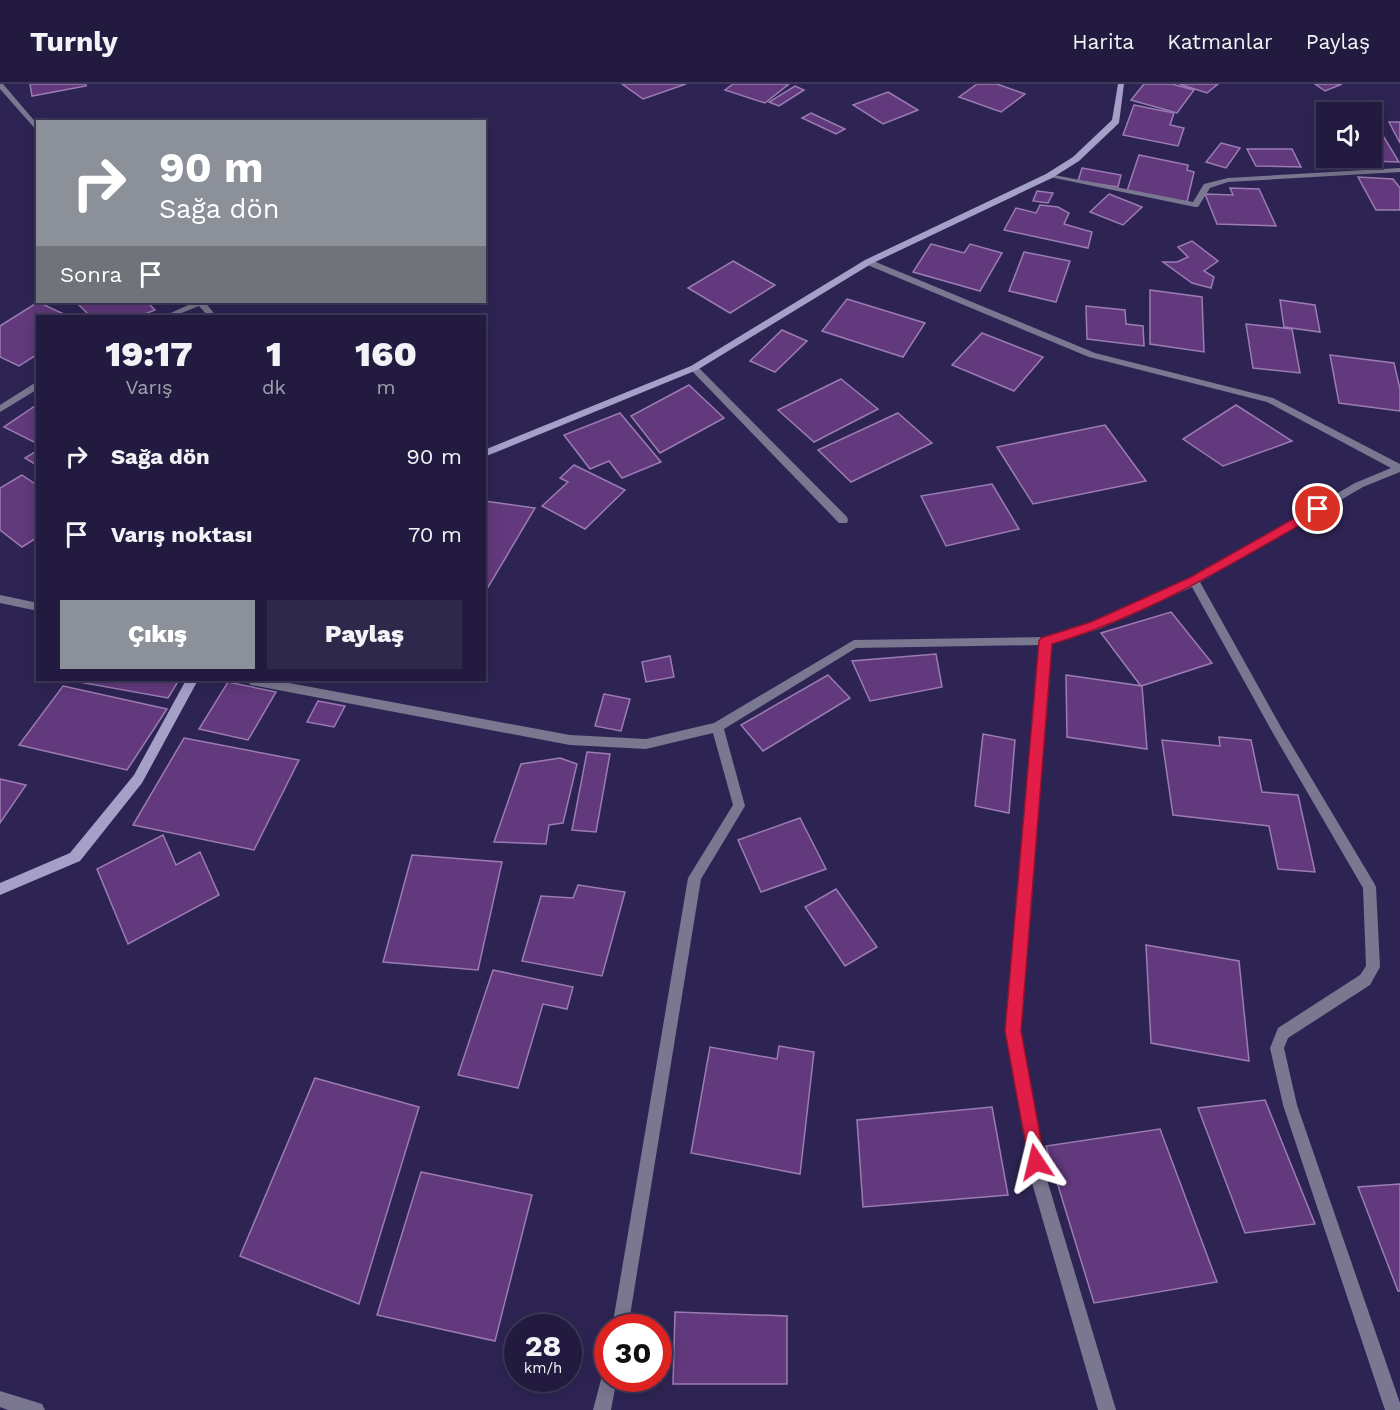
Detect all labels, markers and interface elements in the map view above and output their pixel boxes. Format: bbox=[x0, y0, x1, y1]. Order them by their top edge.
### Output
text: Turnly bbox=[30, 25, 118, 58]
text: Harita bbox=[1072, 29, 1134, 54]
text: Katmanlar bbox=[1167, 29, 1273, 54]
text: Paylaş bbox=[1306, 29, 1370, 54]
map controls bbox=[1316, 102, 1382, 168]
button: sound bbox=[1316, 102, 1382, 168]
text: 90 m bbox=[159, 143, 263, 192]
icon: right bbox=[60, 144, 138, 222]
text: Sağa dön bbox=[159, 193, 279, 225]
icon: arrive bbox=[134, 258, 167, 291]
text: Sonra bbox=[60, 262, 122, 287]
text: 19:17 bbox=[105, 333, 193, 375]
text: 1 bbox=[266, 333, 282, 375]
text: 160 bbox=[355, 333, 417, 375]
text: Varış bbox=[125, 375, 173, 399]
text: dk bbox=[262, 375, 286, 399]
text: m bbox=[376, 375, 395, 399]
icon: right bbox=[60, 440, 93, 473]
text: Sağa dön bbox=[111, 444, 210, 469]
text: 90 m bbox=[406, 444, 462, 469]
pin bbox=[1292, 483, 1343, 534]
icon: arrive bbox=[1301, 492, 1334, 525]
icon: arrive bbox=[60, 518, 93, 551]
text: Varış noktası bbox=[111, 522, 253, 547]
text: 70 m bbox=[408, 522, 462, 547]
button: Çıkış bbox=[60, 600, 255, 669]
button: Paylaş bbox=[267, 600, 462, 669]
position arrow bbox=[1004, 1130, 1068, 1194]
speed limit sign: 30 bbox=[594, 1314, 672, 1392]
text: 28 bbox=[525, 1328, 561, 1363]
text: km/h bbox=[524, 1359, 562, 1377]

